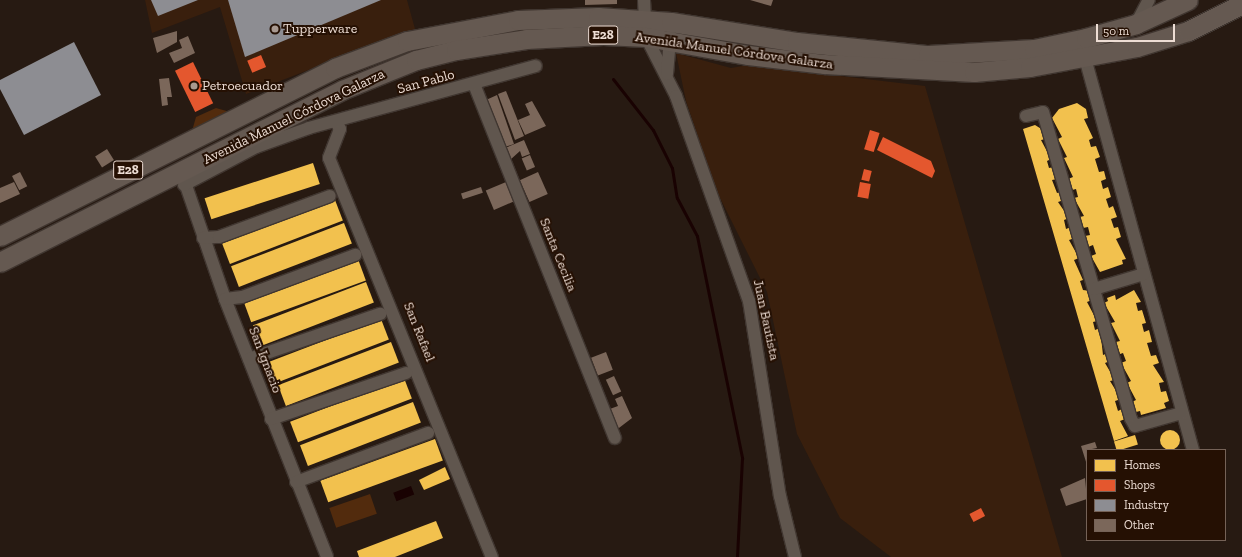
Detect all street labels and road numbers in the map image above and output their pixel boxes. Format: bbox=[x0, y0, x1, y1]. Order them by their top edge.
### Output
road number: E28 bbox=[588, 24, 618, 46]
street label: Avenida Manuel Córdova Galarza bbox=[634, 29, 834, 73]
street label: Avenida Manuel Córdova Galarza bbox=[201, 66, 387, 168]
street label: San Pablo bbox=[396, 66, 456, 98]
road number: E28 bbox=[113, 159, 143, 181]
street label: Santa Cecilia bbox=[536, 216, 580, 294]
street label: Juan Bautista bbox=[749, 278, 783, 362]
street label: San Rafael bbox=[400, 300, 438, 364]
street label: San Ignacio bbox=[245, 324, 285, 396]

